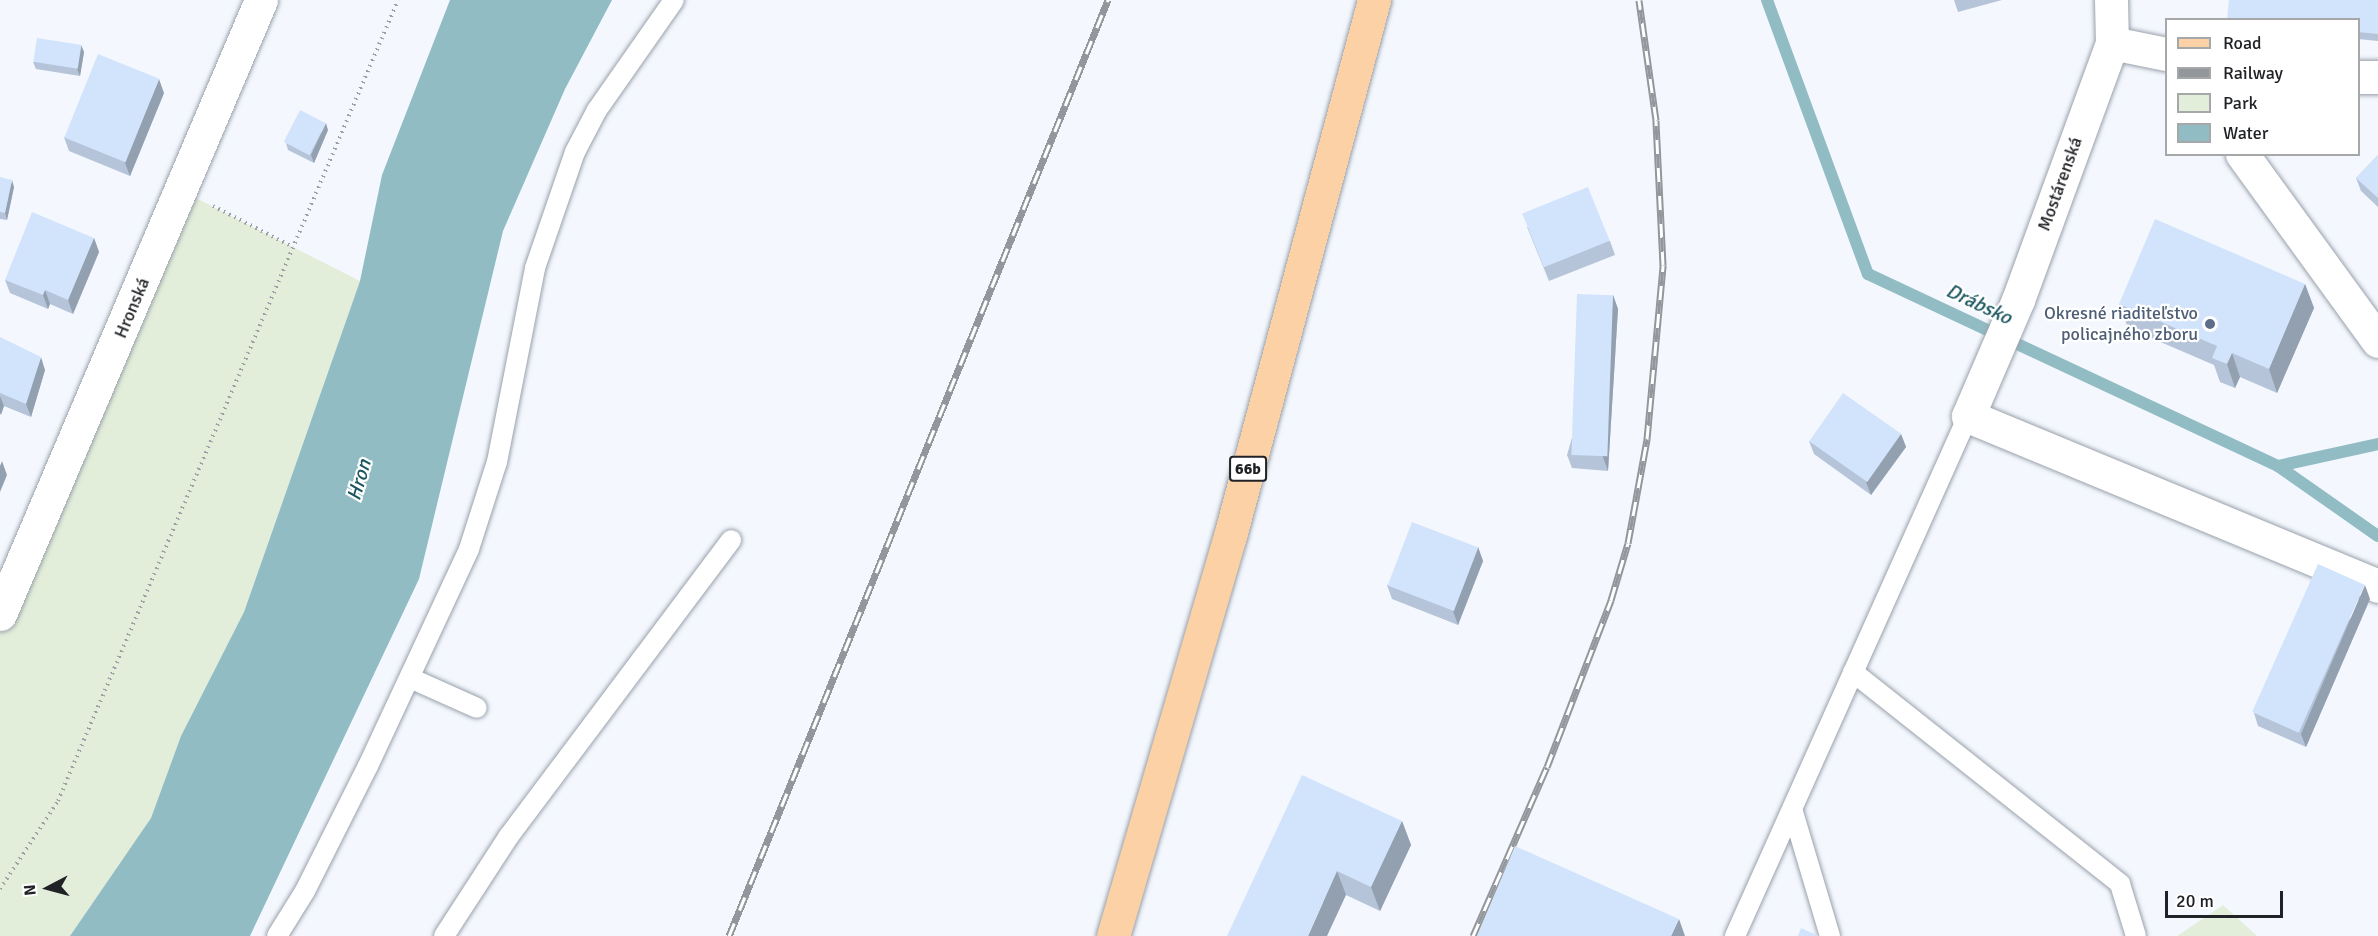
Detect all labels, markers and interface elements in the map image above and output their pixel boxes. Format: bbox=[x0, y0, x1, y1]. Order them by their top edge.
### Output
legend bbox=[2165, 18, 2360, 156]
text: Road bbox=[2223, 32, 2262, 54]
text: Railway bbox=[2223, 62, 2283, 84]
text: Park bbox=[2223, 92, 2258, 114]
text: Water bbox=[2223, 122, 2268, 144]
street label: Mostárenská bbox=[2033, 134, 2087, 234]
street label: Hronská bbox=[110, 274, 154, 342]
water label: Drábsko bbox=[1942, 278, 2016, 330]
place label: Okresné riaditeľstvo policajného zboru bbox=[2044, 303, 2198, 346]
marker: Okresné riaditeľstvo policajného zboru bbox=[2203, 317, 2217, 331]
road number: 66b bbox=[1228, 456, 1268, 482]
water label: Hron bbox=[342, 457, 376, 503]
north arrow bbox=[18, 858, 78, 918]
scale bar bbox=[2168, 879, 2286, 917]
text: N bbox=[20, 883, 41, 896]
text: 20 m bbox=[2176, 890, 2214, 912]

